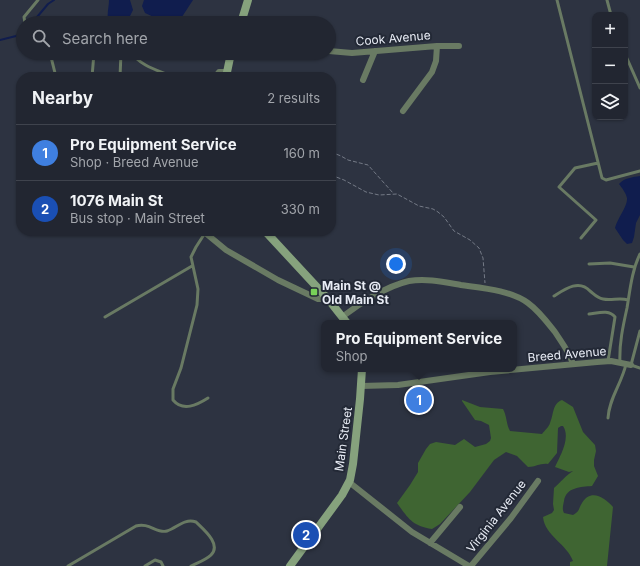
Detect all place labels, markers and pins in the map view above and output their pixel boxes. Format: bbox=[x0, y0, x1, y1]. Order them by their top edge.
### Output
place label: Main St @ Old Main St bbox=[322, 278, 389, 307]
marker: Main St @ Old Main St bbox=[309, 287, 319, 297]
pin: 1 bbox=[406, 385, 432, 415]
pin: 2 bbox=[293, 520, 319, 550]

